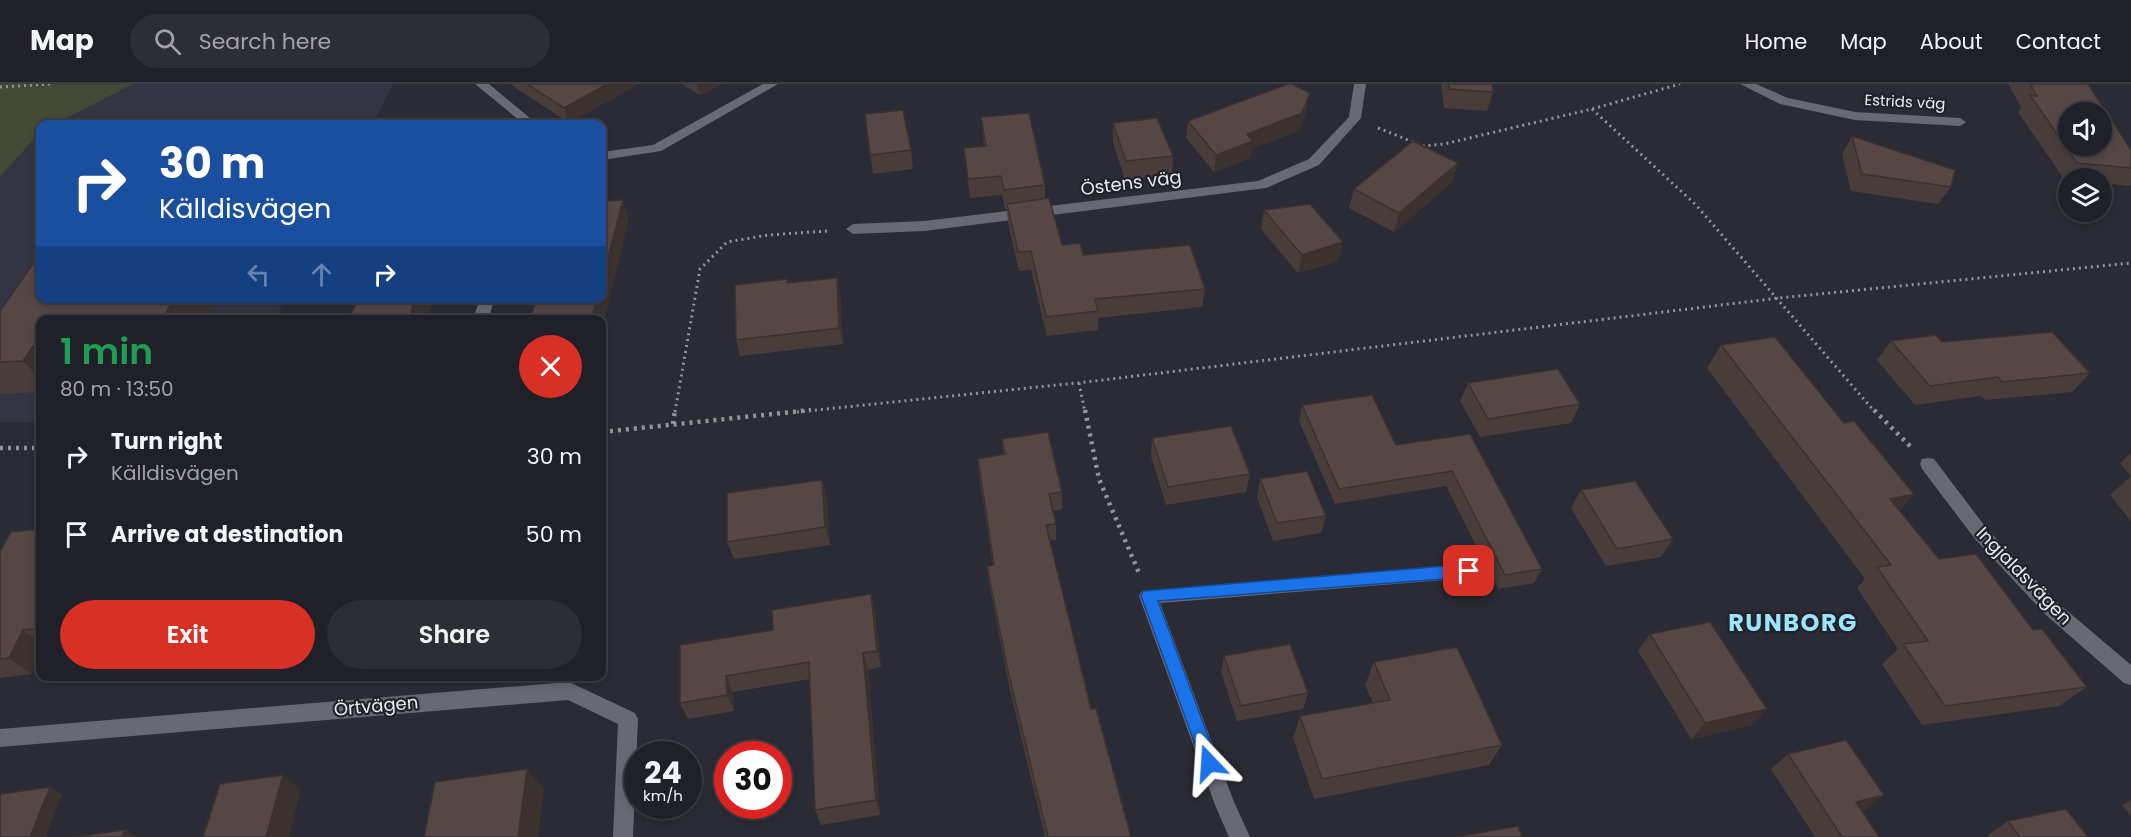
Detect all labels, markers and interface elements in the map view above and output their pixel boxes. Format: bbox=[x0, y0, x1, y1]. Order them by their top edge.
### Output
search box bbox=[130, 14, 550, 68]
text: Map bbox=[30, 21, 94, 60]
icon: search bbox=[151, 25, 184, 58]
text: Search here bbox=[199, 26, 331, 57]
text: Home bbox=[1745, 27, 1807, 56]
text: Map bbox=[1840, 27, 1887, 56]
text: About bbox=[1920, 27, 1983, 56]
text: Contact bbox=[2016, 27, 2101, 56]
street label: Estrids väg bbox=[1864, 89, 1946, 114]
map controls bbox=[2058, 102, 2112, 222]
button: sound bbox=[2058, 102, 2112, 156]
text: 30 m bbox=[159, 134, 265, 193]
icon: right bbox=[60, 144, 138, 222]
street label: Östens väg bbox=[1079, 164, 1183, 201]
button: layers bbox=[2058, 168, 2112, 222]
text: Källdisvägen bbox=[159, 190, 331, 227]
icon: left bbox=[242, 258, 275, 291]
icon: ahead bbox=[305, 258, 338, 291]
icon: right bbox=[368, 258, 401, 291]
text: 1 min bbox=[60, 326, 153, 377]
button: close bbox=[519, 335, 582, 398]
text: 80 m · 13:50 bbox=[60, 375, 174, 403]
text: Turn right bbox=[111, 426, 222, 457]
icon: right bbox=[60, 440, 93, 473]
text: 30 m bbox=[527, 441, 582, 472]
text: Källdisvägen bbox=[111, 459, 239, 487]
icon: arrive bbox=[60, 518, 93, 551]
text: Arrive at destination bbox=[111, 519, 343, 550]
text: 50 m bbox=[526, 519, 582, 550]
street label: Ingjaldsvägen bbox=[1971, 521, 2078, 630]
pin bbox=[1443, 545, 1494, 596]
icon: arrive bbox=[1452, 554, 1485, 587]
button: Exit bbox=[60, 600, 315, 669]
button: Share bbox=[327, 600, 582, 669]
district label: RUNBORG bbox=[1728, 606, 1858, 639]
street label: Örtvägen bbox=[333, 689, 419, 722]
position arrow bbox=[1177, 731, 1241, 795]
speed limit sign: 30 bbox=[714, 741, 792, 819]
text: 24 bbox=[644, 751, 682, 794]
text: km/h bbox=[643, 785, 683, 806]

